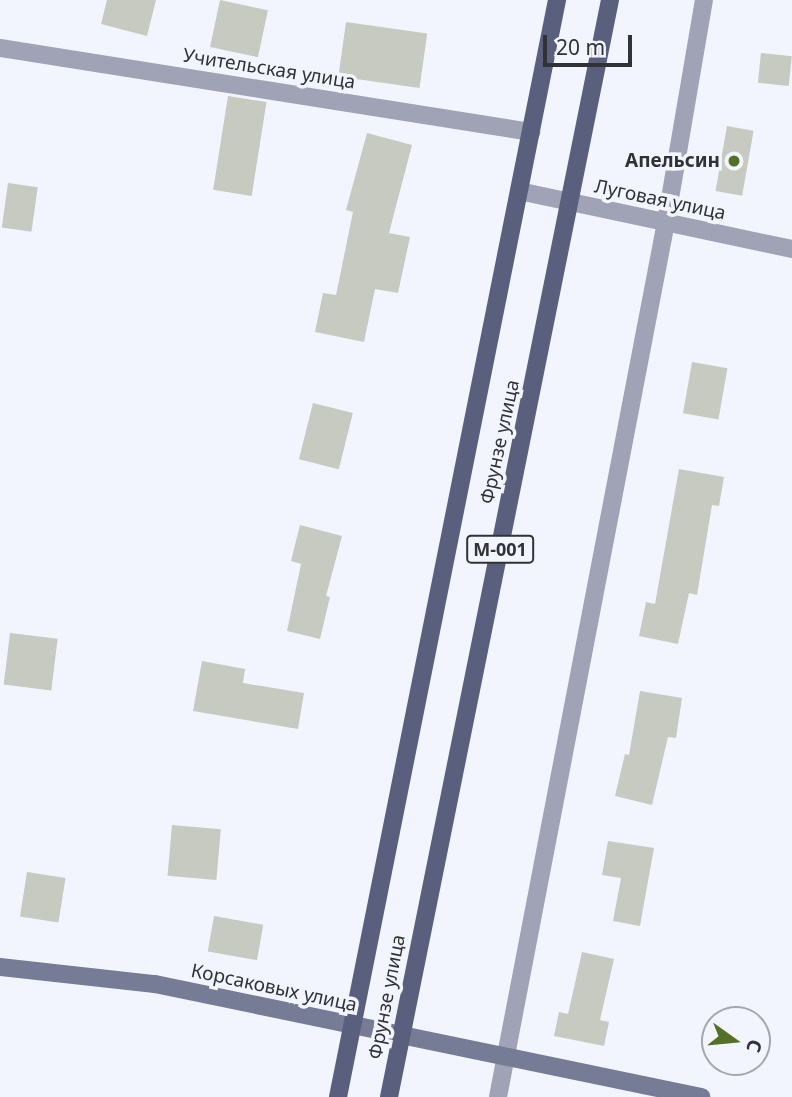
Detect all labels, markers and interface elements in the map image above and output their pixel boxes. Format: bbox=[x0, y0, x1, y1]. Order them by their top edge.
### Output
scale bar bbox=[547, 21, 636, 65]
text: 20 m bbox=[556, 33, 605, 61]
street label: Учительская улица bbox=[181, 44, 357, 94]
place label: Апельсин bbox=[625, 150, 720, 172]
marker: Апельсин bbox=[726, 153, 742, 169]
street label: Луговая улица bbox=[592, 175, 728, 225]
street label: Фрунзе улица bbox=[476, 378, 524, 506]
road number: M-001 bbox=[465, 534, 535, 564]
street label: Фрунзе улица bbox=[364, 933, 410, 1061]
street label: Корсаковых улица bbox=[189, 959, 359, 1017]
north arrow bbox=[701, 1006, 771, 1076]
text: С bbox=[740, 1037, 768, 1055]

